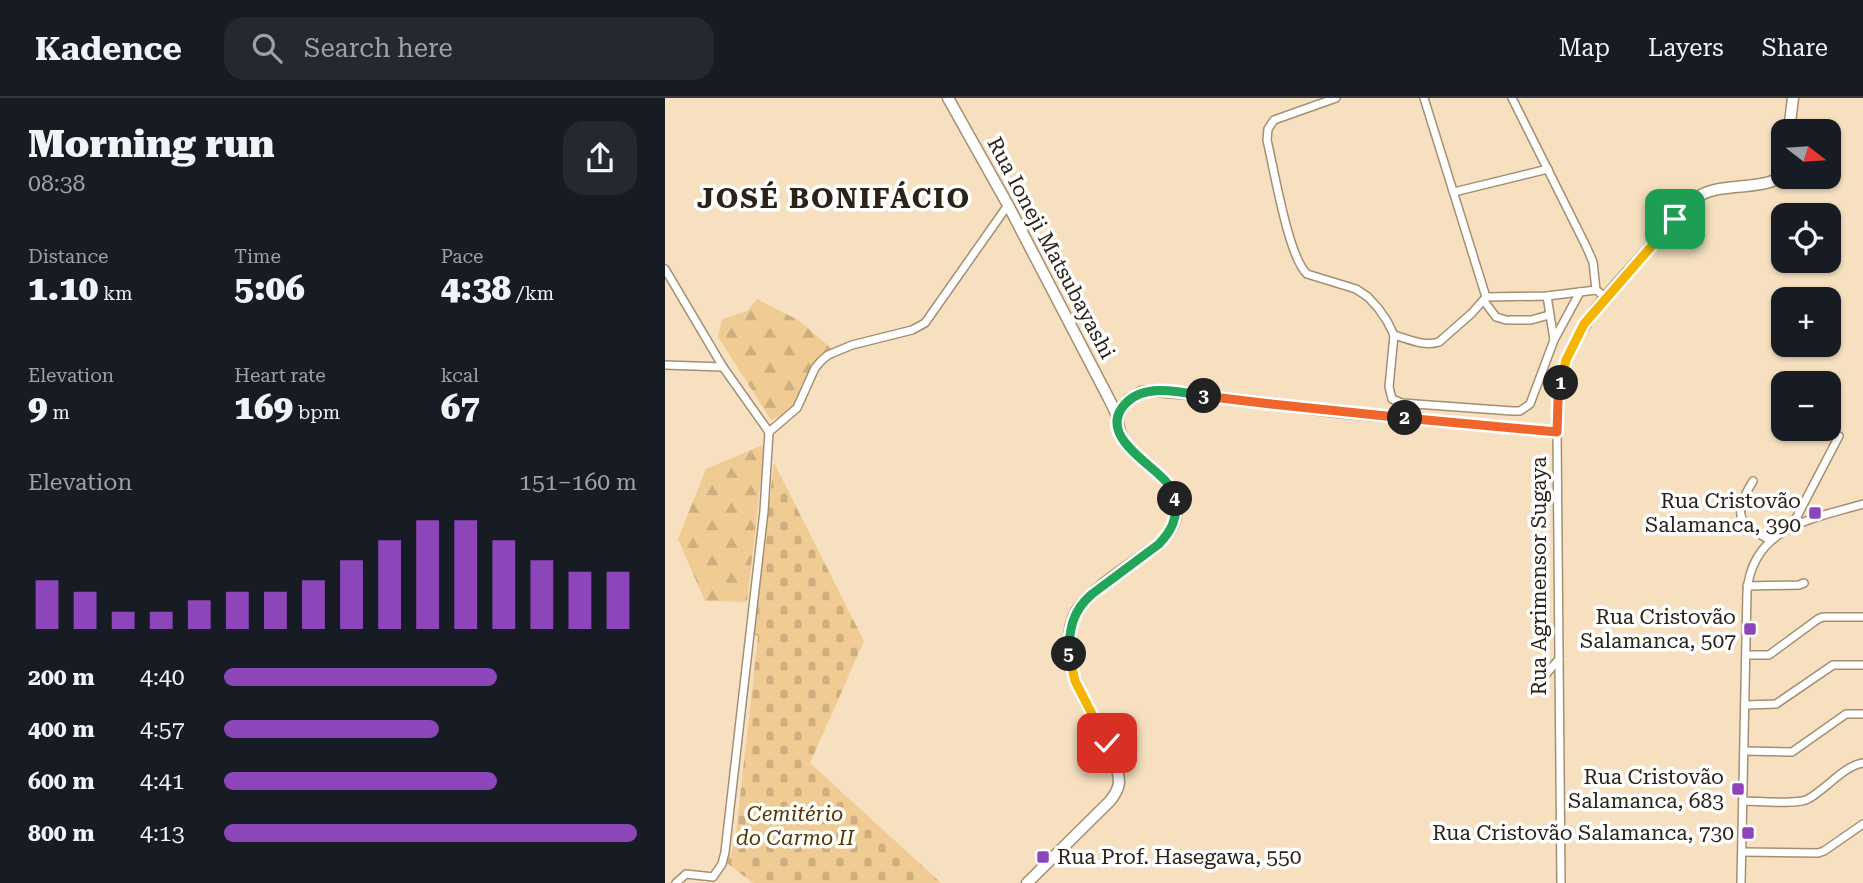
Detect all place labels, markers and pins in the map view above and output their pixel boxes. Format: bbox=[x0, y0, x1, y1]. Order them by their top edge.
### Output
pin bbox=[1645, 189, 1705, 249]
pin: 1 bbox=[1543, 366, 1579, 400]
pin: 3 bbox=[1187, 378, 1221, 414]
pin: 2 bbox=[1387, 400, 1423, 436]
pin: 4 bbox=[1157, 482, 1193, 516]
place label: Rua Cristovão Salamanca, 390 bbox=[1645, 489, 1801, 537]
marker: Rua Cristovão Salamanca, 390 bbox=[1807, 505, 1823, 521]
place label: Rua Cristovão Salamanca, 507 bbox=[1580, 605, 1736, 653]
marker: Rua Cristovão Salamanca, 507 bbox=[1742, 621, 1758, 637]
pin: 5 bbox=[1051, 636, 1087, 672]
pin bbox=[1077, 713, 1137, 773]
place label: Rua Cristovão Salamanca, 683 bbox=[1568, 765, 1724, 813]
marker: Rua Cristovão Salamanca, 683 bbox=[1730, 781, 1746, 797]
place label: Rua Cristovão Salamanca, 730 bbox=[1432, 821, 1734, 845]
marker: Rua Cristovão Salamanca, 730 bbox=[1740, 825, 1756, 841]
place label: Rua Prof. Hasegawa, 550 bbox=[1057, 845, 1302, 869]
marker: Rua Prof. Hasegawa, 550 bbox=[1035, 849, 1051, 865]

